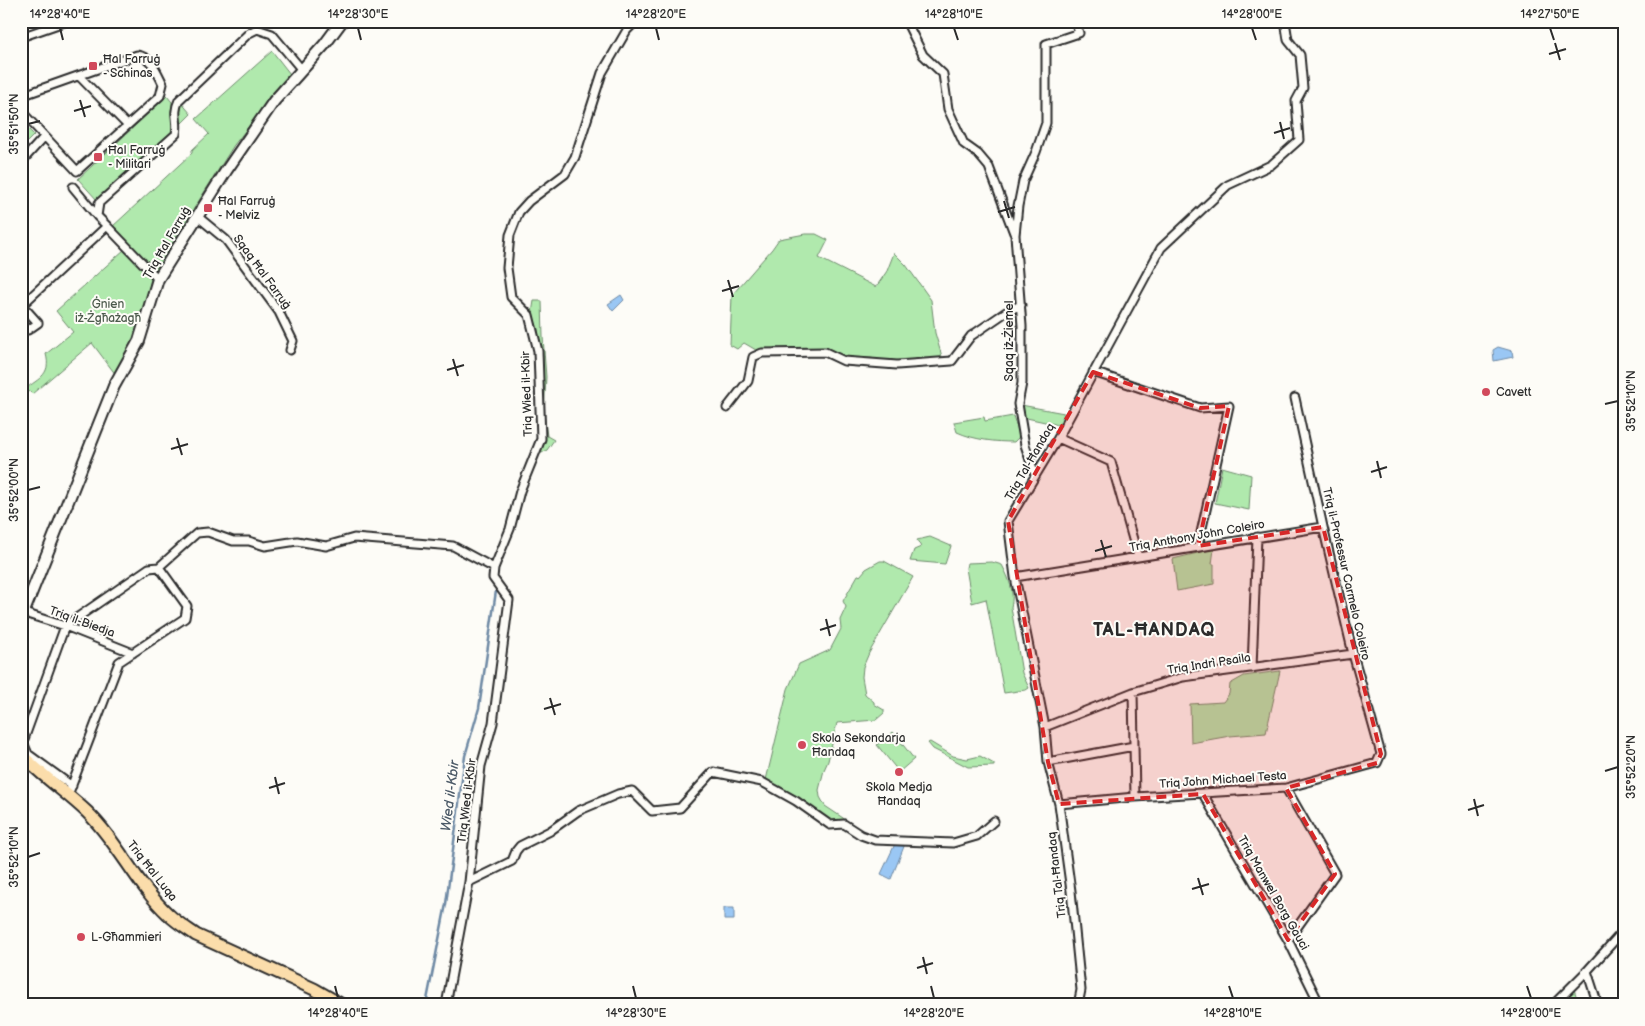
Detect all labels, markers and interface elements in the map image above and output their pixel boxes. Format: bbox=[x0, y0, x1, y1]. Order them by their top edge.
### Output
text: 14°28'40"E bbox=[30, 7, 90, 22]
text: 14°28'30"E bbox=[328, 7, 388, 22]
text: 14°28'20"E bbox=[626, 7, 686, 22]
text: 14°28'10"E bbox=[925, 7, 983, 22]
text: 14°28'00"E bbox=[1222, 7, 1282, 22]
text: 14°27'50"E bbox=[1521, 7, 1580, 22]
place label: Ħal Farruġ - Schinas bbox=[103, 52, 160, 81]
marker: Ħal Farruġ - Schinas bbox=[87, 60, 99, 72]
text: 35°51'50"N bbox=[7, 93, 22, 155]
place label: Ħal Farruġ - Militari bbox=[108, 143, 165, 172]
marker: Ħal Farruġ - Militari bbox=[92, 151, 104, 163]
place label: Ħal Farruġ - Melviz bbox=[218, 194, 275, 223]
marker: Ħal Farruġ - Melviz bbox=[202, 202, 214, 214]
street label: Triq Ħal Farruġ bbox=[140, 204, 194, 282]
street label: Sqaq Ħal Farruġ bbox=[230, 232, 294, 312]
park label: Ġnien iż-Żgħażagħ bbox=[75, 296, 141, 326]
street label: Sqaq iż-Żiemel bbox=[1001, 301, 1017, 381]
street label: Triq Wied il-Kbir bbox=[518, 350, 536, 437]
text: 35°52'10"N bbox=[1624, 370, 1639, 432]
place label: Cavett bbox=[1496, 385, 1532, 400]
marker: Cavett bbox=[1480, 386, 1492, 398]
street label: Triq Tal-Ħandaq bbox=[1002, 421, 1058, 503]
text: 35°52'00"N bbox=[7, 458, 22, 522]
street label: Triq il-Professur Carmelo Coleiro bbox=[1319, 486, 1373, 662]
street label: Triq Anthony John Coleiro bbox=[1128, 517, 1266, 555]
street label: Triq il-Biedja bbox=[47, 603, 117, 641]
district label: TAL-ĦANDAQ bbox=[1093, 620, 1215, 641]
street label: Triq Indrì Psaila bbox=[1166, 650, 1252, 678]
place label: Skola Sekondarja Ħandaq bbox=[812, 731, 906, 760]
text: 35°52'20"N bbox=[1624, 735, 1639, 799]
marker: Skola Sekondarja Ħandaq bbox=[796, 739, 808, 751]
street label: Triq Wied il-Kbir bbox=[454, 757, 480, 844]
water label: Wied il-Kbir bbox=[437, 759, 463, 833]
marker: Skola Medja Ħandaq bbox=[893, 766, 905, 778]
street label: Triq John Michael Testa bbox=[1159, 768, 1287, 792]
place label: Skola Medja Ħandaq bbox=[866, 780, 932, 809]
text: 35°52'10"N bbox=[7, 826, 22, 888]
street label: Triq Tal-Ħandaq bbox=[1044, 831, 1070, 919]
street label: Triq Manwel Borg Gauci bbox=[1234, 833, 1312, 953]
street label: Triq Ħal Luqa bbox=[124, 838, 180, 905]
place label: L-Għammieri bbox=[91, 930, 162, 945]
marker: L-Għammieri bbox=[75, 931, 87, 943]
text: 14°28'40"E bbox=[308, 1006, 368, 1021]
text: 14°28'30"E bbox=[606, 1006, 666, 1021]
text: 14°28'20"E bbox=[904, 1006, 964, 1021]
text: 14°28'10"E bbox=[1204, 1006, 1262, 1021]
text: 14°28'00"E bbox=[1501, 1006, 1561, 1021]

